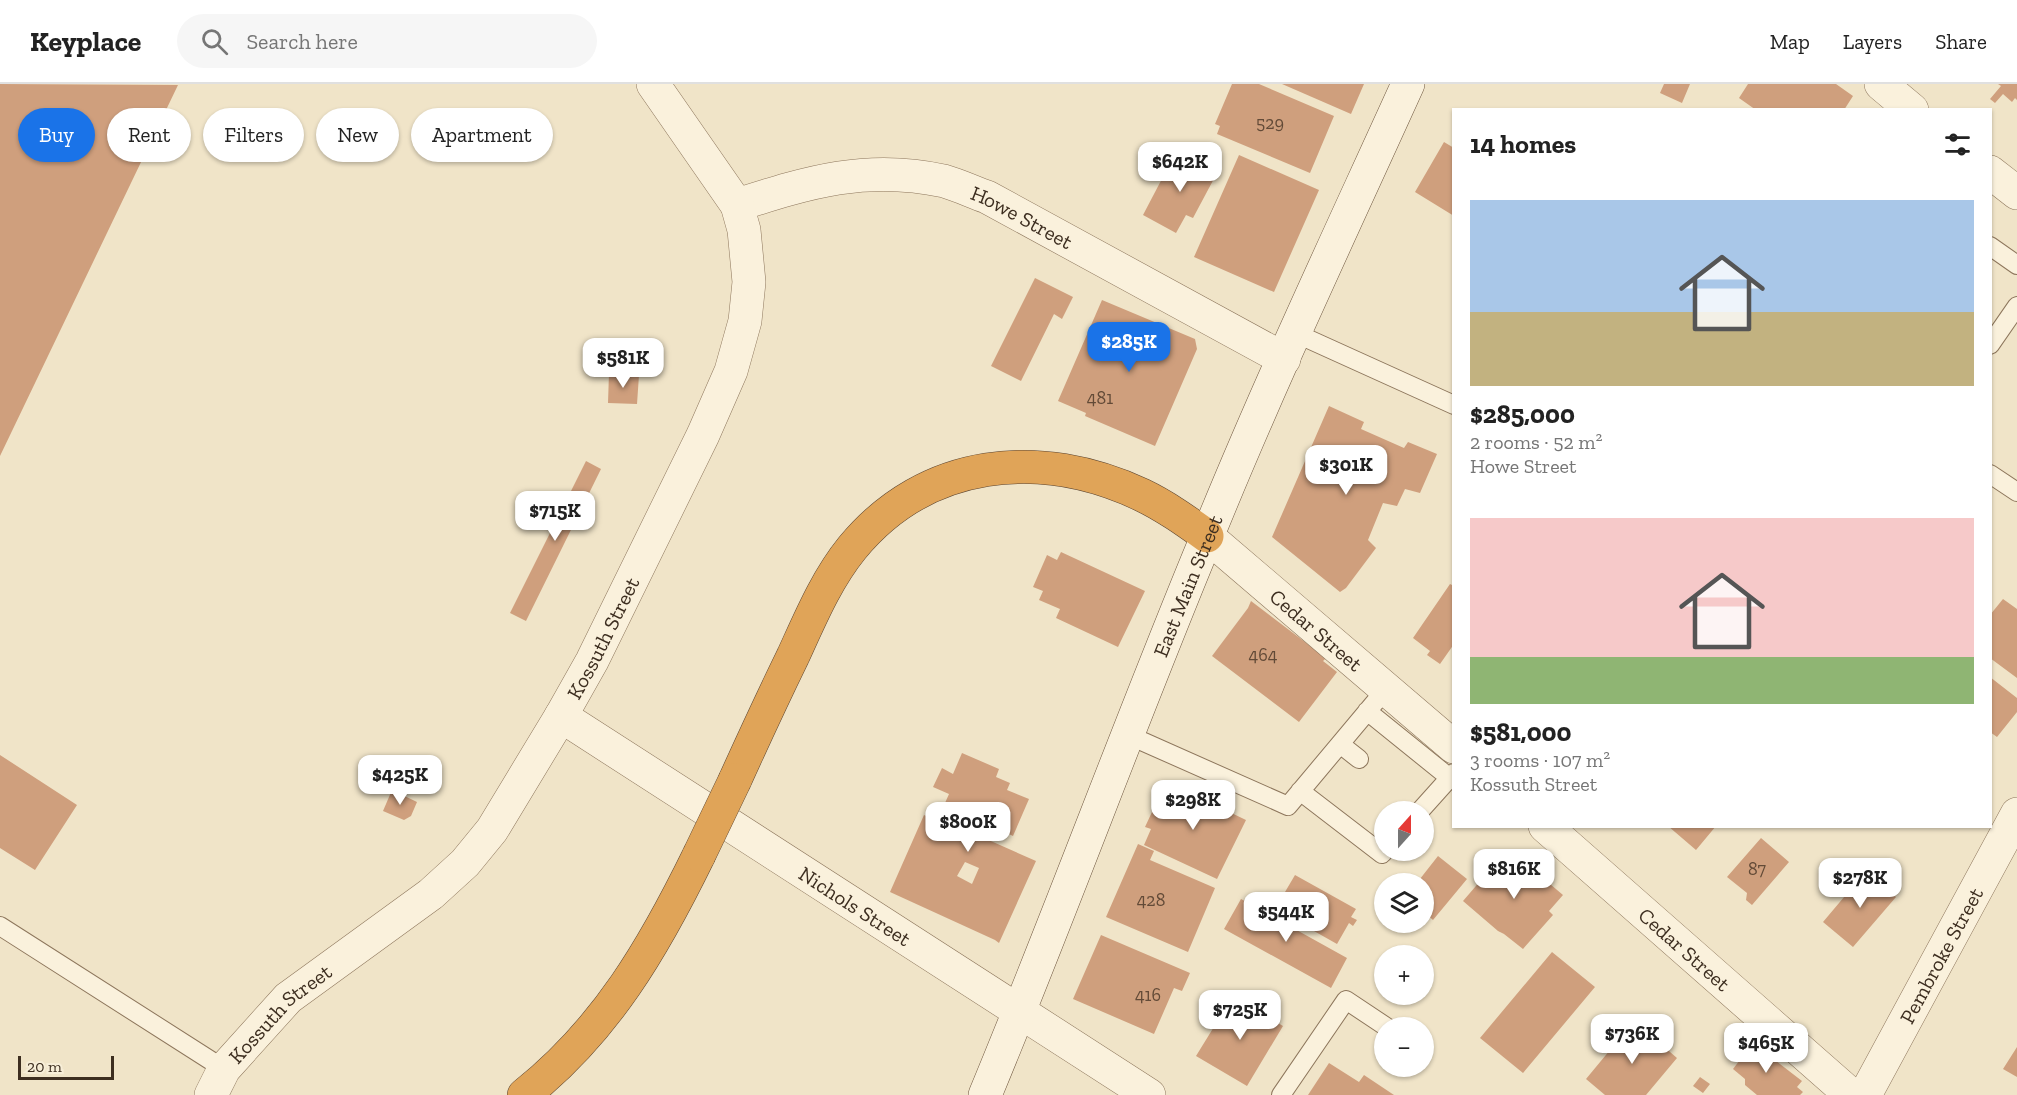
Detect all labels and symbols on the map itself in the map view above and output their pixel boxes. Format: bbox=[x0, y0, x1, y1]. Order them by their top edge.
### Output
house number: 529 bbox=[1256, 112, 1284, 134]
pin: $642K bbox=[1138, 142, 1222, 193]
street label: Howe Street bbox=[968, 180, 1077, 254]
pin: $285K bbox=[1087, 322, 1171, 373]
pin: $581K bbox=[581, 338, 665, 389]
house number: 481 bbox=[1087, 387, 1113, 409]
pin: $301K bbox=[1304, 445, 1388, 496]
pin: $715K bbox=[513, 491, 597, 542]
street label: East Main Street bbox=[1147, 511, 1227, 660]
street label: Kossuth Street bbox=[561, 572, 644, 703]
street label: Cedar Street bbox=[1265, 583, 1368, 676]
house number: 464 bbox=[1249, 644, 1278, 666]
pin: $425K bbox=[358, 755, 442, 806]
pin: $298K bbox=[1151, 780, 1235, 831]
north arrow bbox=[1374, 801, 1434, 861]
pin: $800K bbox=[926, 802, 1010, 853]
pin: $816K bbox=[1472, 849, 1556, 900]
house number: 87 bbox=[1748, 858, 1767, 880]
pin: $278K bbox=[1818, 858, 1902, 909]
street label: Nichols Street bbox=[795, 860, 916, 951]
street label: Pembroke Street bbox=[1894, 883, 1988, 1028]
house number: 428 bbox=[1137, 889, 1165, 911]
pin: $544K bbox=[1244, 892, 1328, 943]
street label: Cedar Street bbox=[1634, 902, 1736, 996]
street label: Kossuth Street bbox=[223, 958, 336, 1068]
house number: 416 bbox=[1135, 984, 1161, 1006]
pin: $725K bbox=[1198, 990, 1282, 1041]
pin: $736K bbox=[1590, 1014, 1674, 1065]
pin: $465K bbox=[1724, 1023, 1808, 1074]
scale bar bbox=[18, 1053, 114, 1080]

